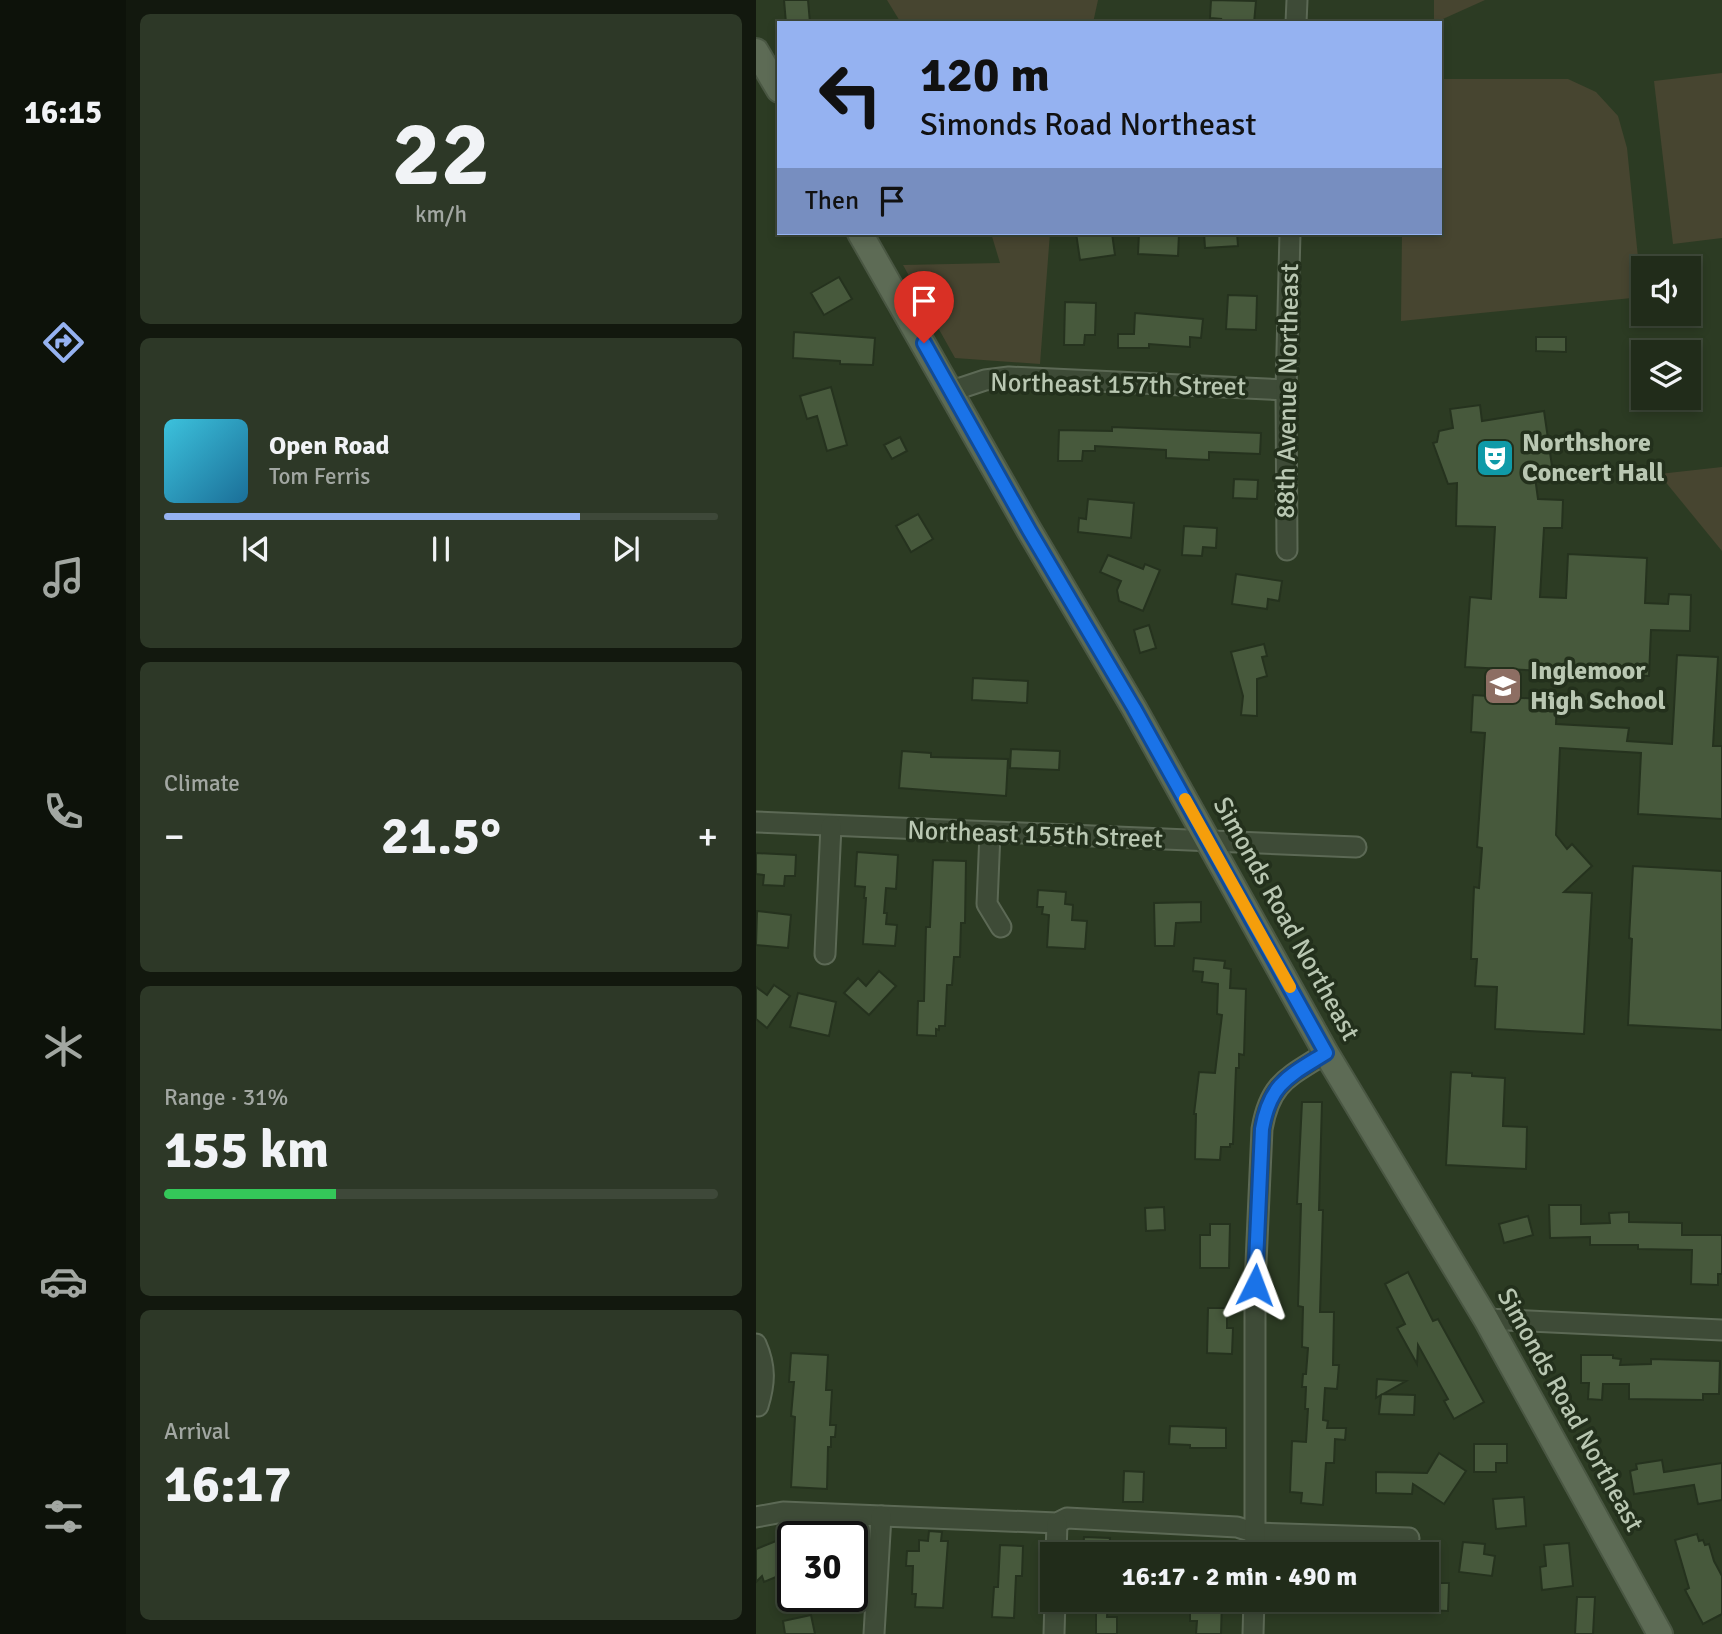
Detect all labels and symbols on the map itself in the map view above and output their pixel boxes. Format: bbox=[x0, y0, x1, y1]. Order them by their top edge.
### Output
street label: 88th Avenue Northeast bbox=[1270, 263, 1306, 519]
pin bbox=[894, 271, 954, 343]
street label: Northeast 157th Street bbox=[990, 367, 1246, 403]
place label: Northshore Concert Hall bbox=[1522, 427, 1665, 489]
theatre icon: Northshore Concert Hall bbox=[1474, 437, 1516, 479]
place label: Inglemoor High School bbox=[1530, 655, 1666, 717]
school or university icon: Inglemoor High School bbox=[1482, 665, 1524, 707]
street label: Simonds Road Northeast bbox=[1206, 792, 1366, 1046]
street label: Northeast 155th Street bbox=[907, 815, 1163, 855]
position arrow bbox=[1218, 1248, 1292, 1322]
street label: Simonds Road Northeast bbox=[1490, 1283, 1650, 1537]
speed limit sign: 30 bbox=[777, 1521, 868, 1612]

